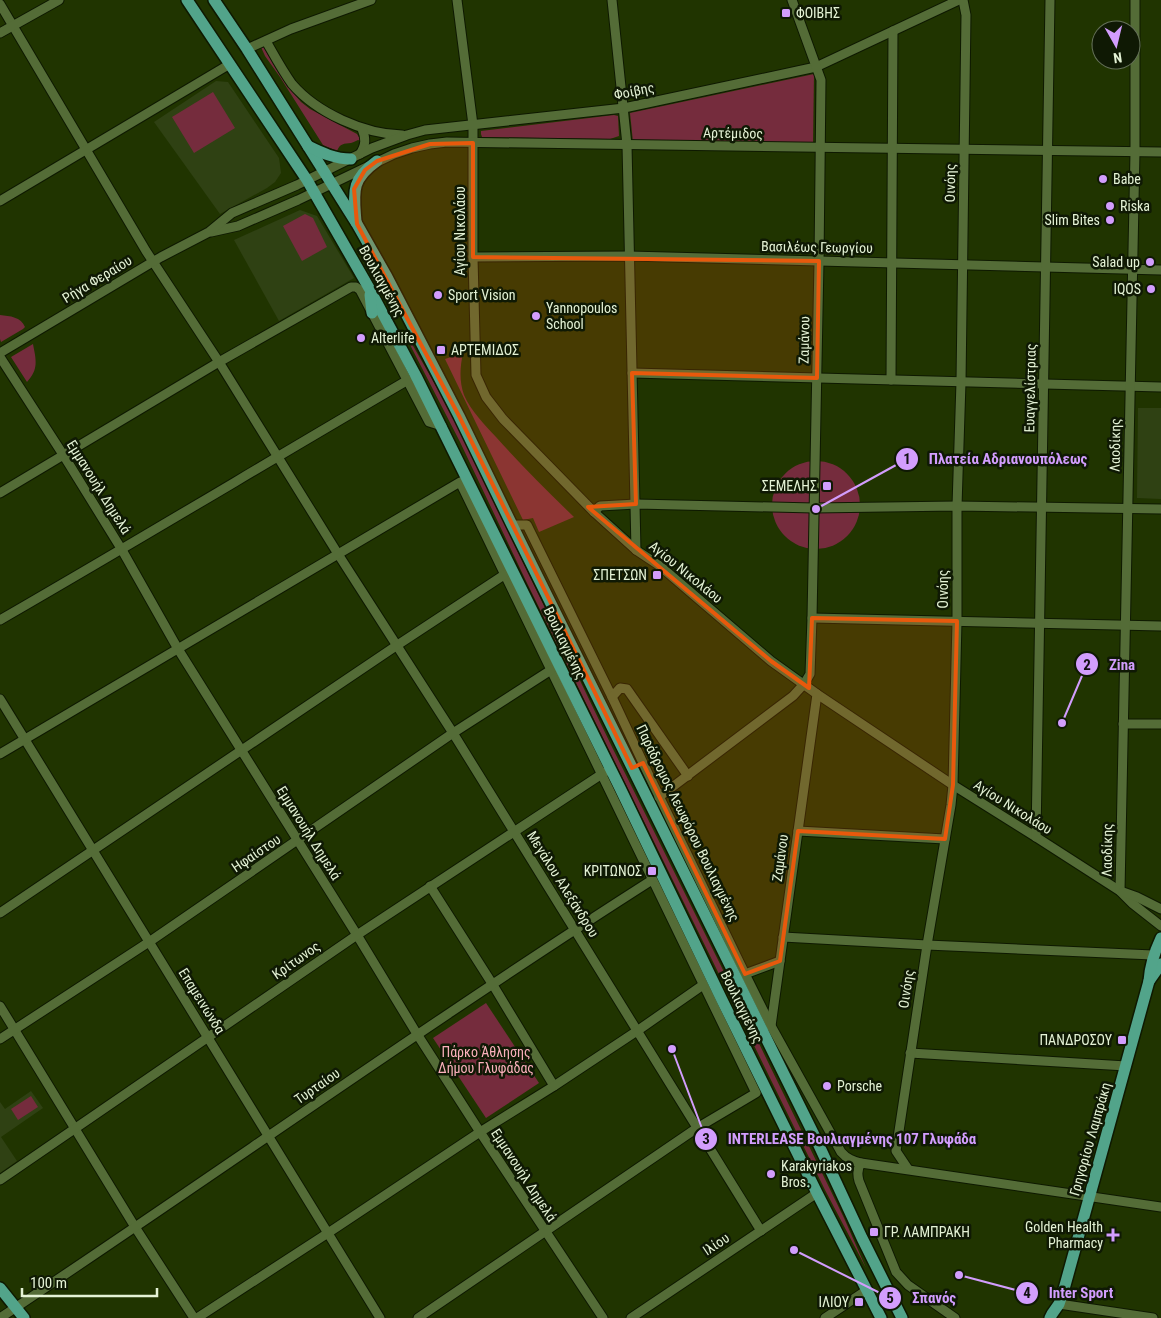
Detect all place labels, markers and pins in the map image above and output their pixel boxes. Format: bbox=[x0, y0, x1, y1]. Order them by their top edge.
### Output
place label: ΦΟΙΒΗΣ bbox=[796, 5, 840, 21]
marker: ΦΟΙΒΗΣ bbox=[780, 7, 792, 19]
place label: Babe bbox=[1113, 171, 1141, 187]
marker: Babe bbox=[1097, 173, 1109, 185]
place label: Riska bbox=[1120, 198, 1150, 214]
marker: Riska bbox=[1104, 200, 1116, 212]
place label: Slim Bites bbox=[1045, 212, 1100, 228]
marker: Slim Bites bbox=[1104, 214, 1116, 226]
place label: Salad up bbox=[1092, 254, 1140, 270]
marker: Salad up bbox=[1144, 256, 1156, 268]
place label: IQOS bbox=[1113, 281, 1141, 297]
marker: IQOS bbox=[1145, 283, 1157, 295]
place label: Sport Vision bbox=[448, 287, 516, 303]
marker: Sport Vision bbox=[432, 289, 444, 301]
place label: Yannopoulos School bbox=[546, 300, 617, 332]
marker: Yannopoulos School bbox=[530, 310, 542, 322]
place label: Alterlife bbox=[371, 330, 415, 346]
marker: Alterlife bbox=[355, 332, 367, 344]
place label: ΑΡΤΕΜΙΔΟΣ bbox=[451, 342, 519, 358]
marker: ΑΡΤΕΜΙΔΟΣ bbox=[435, 344, 447, 356]
callout: Πλατεία Αδριανουπόλεως bbox=[894, 444, 1098, 474]
place label: ΣΕΜΕΛΗΣ bbox=[762, 478, 817, 494]
marker: ΣΕΜΕΛΗΣ bbox=[821, 480, 833, 492]
place label: ΣΠΕΤΣΩΝ bbox=[593, 567, 647, 583]
marker: ΣΠΕΤΣΩΝ bbox=[651, 569, 663, 581]
callout: Zina bbox=[1074, 649, 1145, 679]
place label: ΚΡΙΤΩΝΟΣ bbox=[584, 863, 642, 879]
marker: ΚΡΙΤΩΝΟΣ bbox=[646, 865, 658, 877]
place label: ΠΑΝΔΡΟΣΟΥ bbox=[1039, 1032, 1113, 1048]
marker: ΠΑΝΔΡΟΣΟΥ bbox=[1116, 1034, 1128, 1046]
place label: Porsche bbox=[837, 1078, 883, 1094]
marker: Porsche bbox=[821, 1080, 833, 1092]
callout: INTERLEASE Βουλιαγμένης 107 Γλυφάδα bbox=[693, 1124, 987, 1154]
place label: Karakyriakos Bros. bbox=[781, 1158, 852, 1190]
marker: Karakyriakos Bros. bbox=[765, 1168, 777, 1180]
place label: Golden Health Pharmacy bbox=[1025, 1219, 1103, 1251]
place label: ΓΡ. ΛΑΜΠΡΑΚΗ bbox=[884, 1224, 970, 1240]
marker: ΓΡ. ΛΑΜΠΡΑΚΗ bbox=[868, 1226, 880, 1238]
marker: Golden Health Pharmacy bbox=[1107, 1229, 1119, 1241]
callout: Inter Sport bbox=[1014, 1278, 1124, 1308]
callout: Σπανός bbox=[877, 1283, 967, 1313]
place label: ΙΛΙΟΥ bbox=[818, 1294, 850, 1310]
marker: ΙΛΙΟΥ bbox=[853, 1296, 865, 1308]

